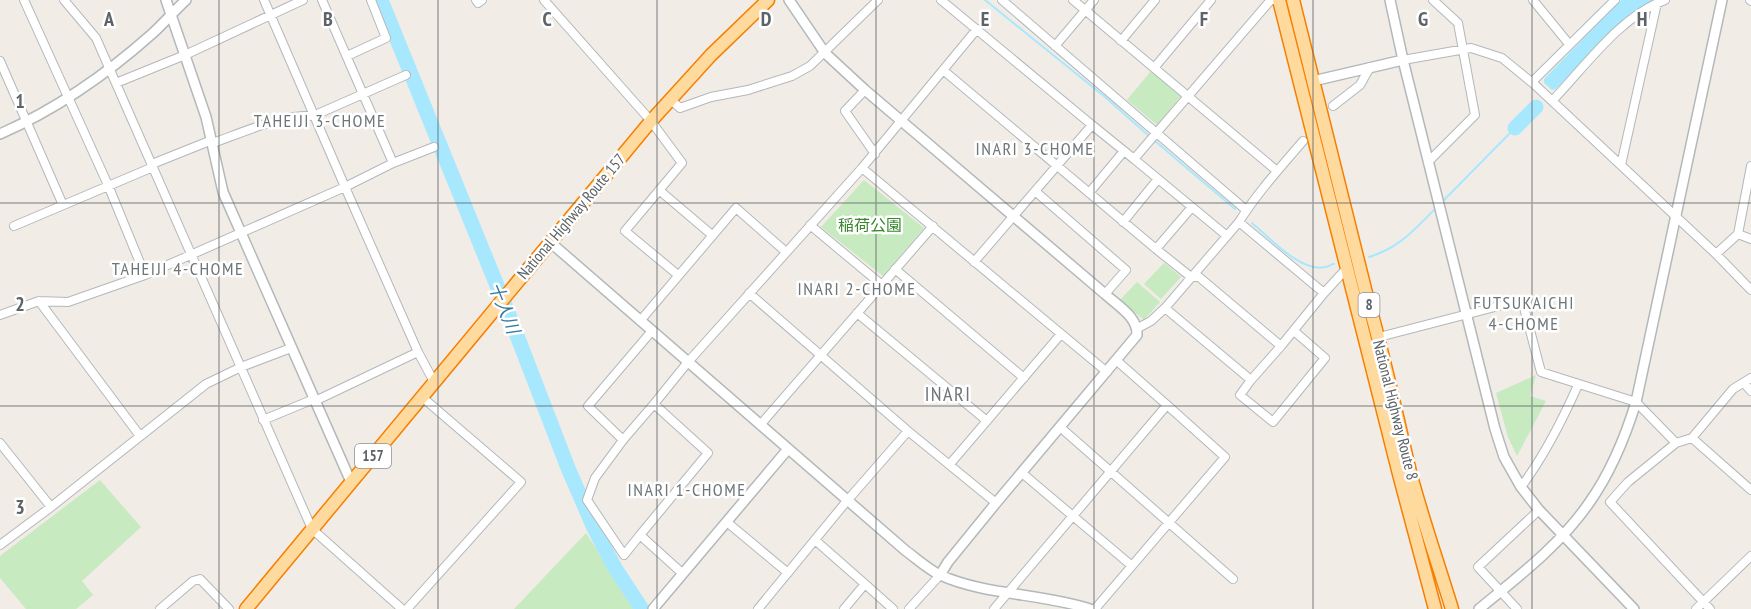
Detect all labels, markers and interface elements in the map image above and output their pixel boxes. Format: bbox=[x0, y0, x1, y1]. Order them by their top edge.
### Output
text: A bbox=[103, 6, 115, 32]
text: B bbox=[323, 6, 333, 32]
text: C bbox=[542, 6, 552, 32]
text: D bbox=[761, 6, 772, 32]
text: E bbox=[981, 6, 989, 32]
text: F bbox=[1200, 6, 1208, 32]
text: G bbox=[1418, 6, 1428, 32]
text: H bbox=[1637, 6, 1647, 32]
text: 1 bbox=[15, 88, 25, 114]
district label: TAHEIJI 3-CHOME bbox=[254, 109, 386, 132]
district label: INARI 3-CHOME bbox=[976, 137, 1094, 160]
street label: National Highway Route 157 bbox=[513, 149, 629, 283]
park label: 稲荷公園 bbox=[838, 215, 902, 235]
district label: TAHEIJI 4-CHOME bbox=[112, 257, 244, 280]
district label: INARI 2-CHOME bbox=[798, 277, 916, 300]
water label: 十人川 bbox=[484, 278, 526, 339]
text: 2 bbox=[15, 291, 25, 317]
district label: FUTSUKAICHI 4-CHOME bbox=[1473, 291, 1575, 335]
road number: 8 bbox=[1358, 293, 1380, 317]
street label: National Highway Route 8 bbox=[1369, 338, 1423, 482]
district label: INARI bbox=[925, 381, 971, 407]
road number: 157 bbox=[355, 444, 391, 468]
district label: INARI 1-CHOME bbox=[628, 478, 746, 501]
text: 3 bbox=[15, 494, 25, 520]

